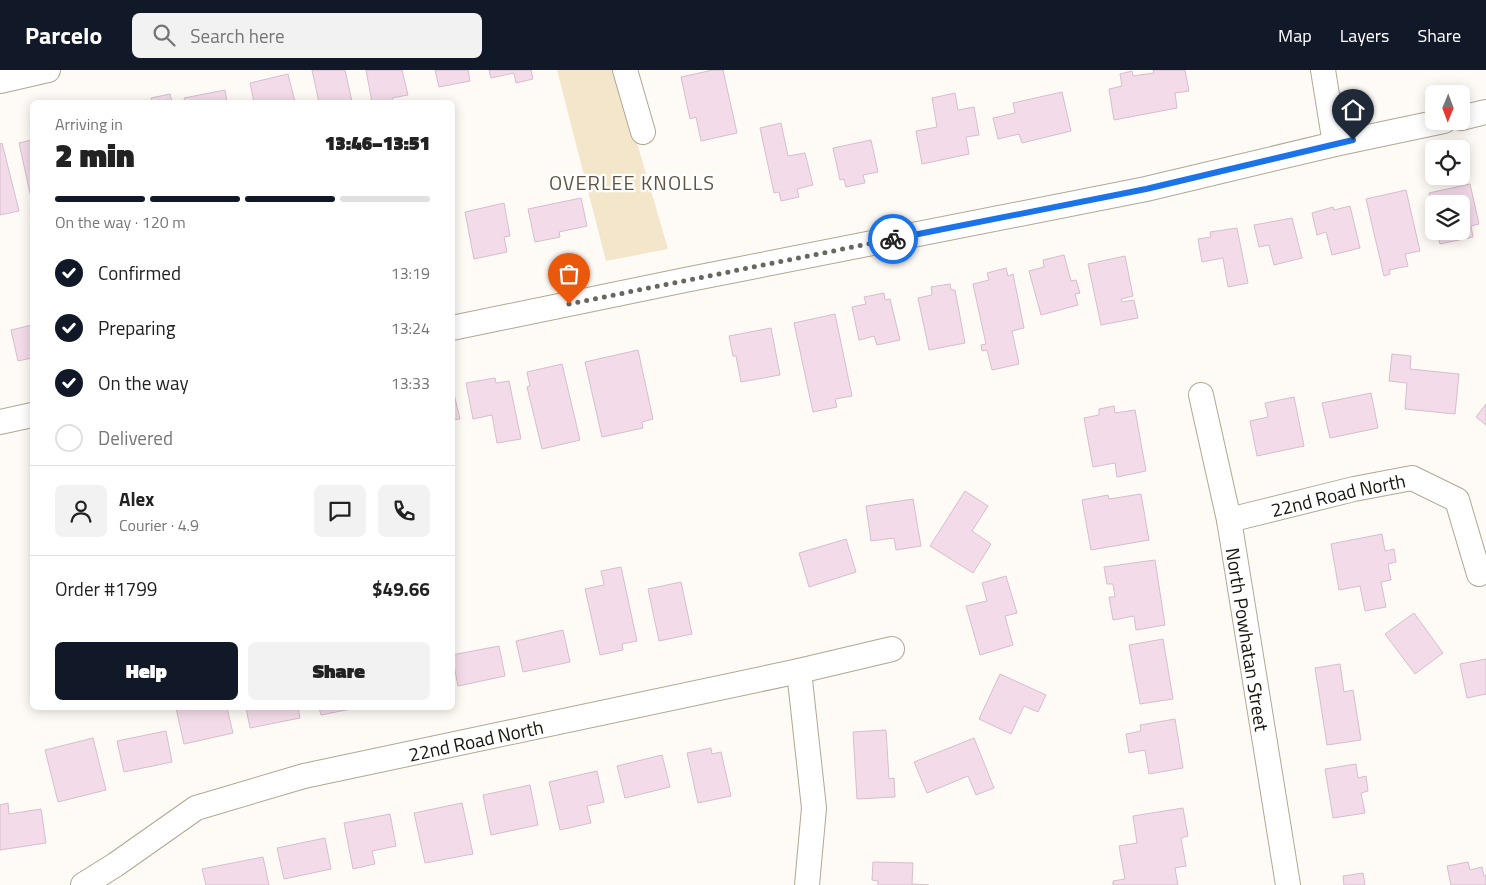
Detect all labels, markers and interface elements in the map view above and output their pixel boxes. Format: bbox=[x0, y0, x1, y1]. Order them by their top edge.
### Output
search box bbox=[132, 13, 482, 58]
text: Parcelo bbox=[25, 17, 102, 53]
icon: search bbox=[150, 21, 178, 49]
text: Search here bbox=[190, 21, 285, 50]
text: Map bbox=[1278, 22, 1312, 49]
text: Layers bbox=[1340, 22, 1389, 49]
text: Share bbox=[1417, 22, 1461, 49]
north arrow bbox=[1425, 85, 1470, 130]
map controls bbox=[1425, 85, 1470, 240]
pin bbox=[1332, 89, 1374, 140]
icon: home bbox=[1339, 96, 1367, 124]
text: Arriving in bbox=[55, 112, 123, 136]
text: 13:46–13:51 bbox=[325, 128, 430, 157]
text: 2 min bbox=[55, 131, 135, 179]
button: locate bbox=[1425, 140, 1470, 185]
district label: OVERLEE KNOLLS bbox=[549, 167, 715, 198]
button: layers bbox=[1425, 195, 1470, 240]
text: On the way · 120 m bbox=[55, 210, 186, 234]
courier bbox=[868, 214, 918, 264]
icon: bike bbox=[879, 225, 907, 253]
pin bbox=[548, 253, 590, 304]
text: Confirmed bbox=[98, 258, 181, 287]
icon: check bbox=[55, 259, 83, 287]
icon: bag bbox=[555, 260, 583, 288]
text: 13:19 bbox=[391, 261, 430, 285]
text: Preparing bbox=[98, 313, 175, 342]
icon: check bbox=[55, 314, 83, 342]
text: 13:24 bbox=[391, 316, 430, 340]
text: On the way bbox=[98, 368, 189, 397]
icon: check bbox=[55, 369, 83, 397]
text: 13:33 bbox=[391, 371, 430, 395]
text: Delivered bbox=[98, 423, 173, 452]
street label: 22nd Road North bbox=[1268, 465, 1408, 524]
text: Alex bbox=[119, 484, 154, 513]
button: person bbox=[55, 485, 107, 537]
button: chat bbox=[314, 485, 366, 537]
button: phone bbox=[378, 485, 430, 537]
text: Courier · 4.9 bbox=[119, 513, 199, 537]
street label: North Powhatan Street bbox=[1219, 546, 1277, 734]
text: Order #1799 bbox=[55, 574, 157, 603]
text: $49.66 bbox=[372, 574, 430, 603]
button: Help bbox=[55, 642, 238, 700]
button: Share bbox=[248, 642, 430, 700]
street label: 22nd Road North bbox=[406, 711, 546, 768]

